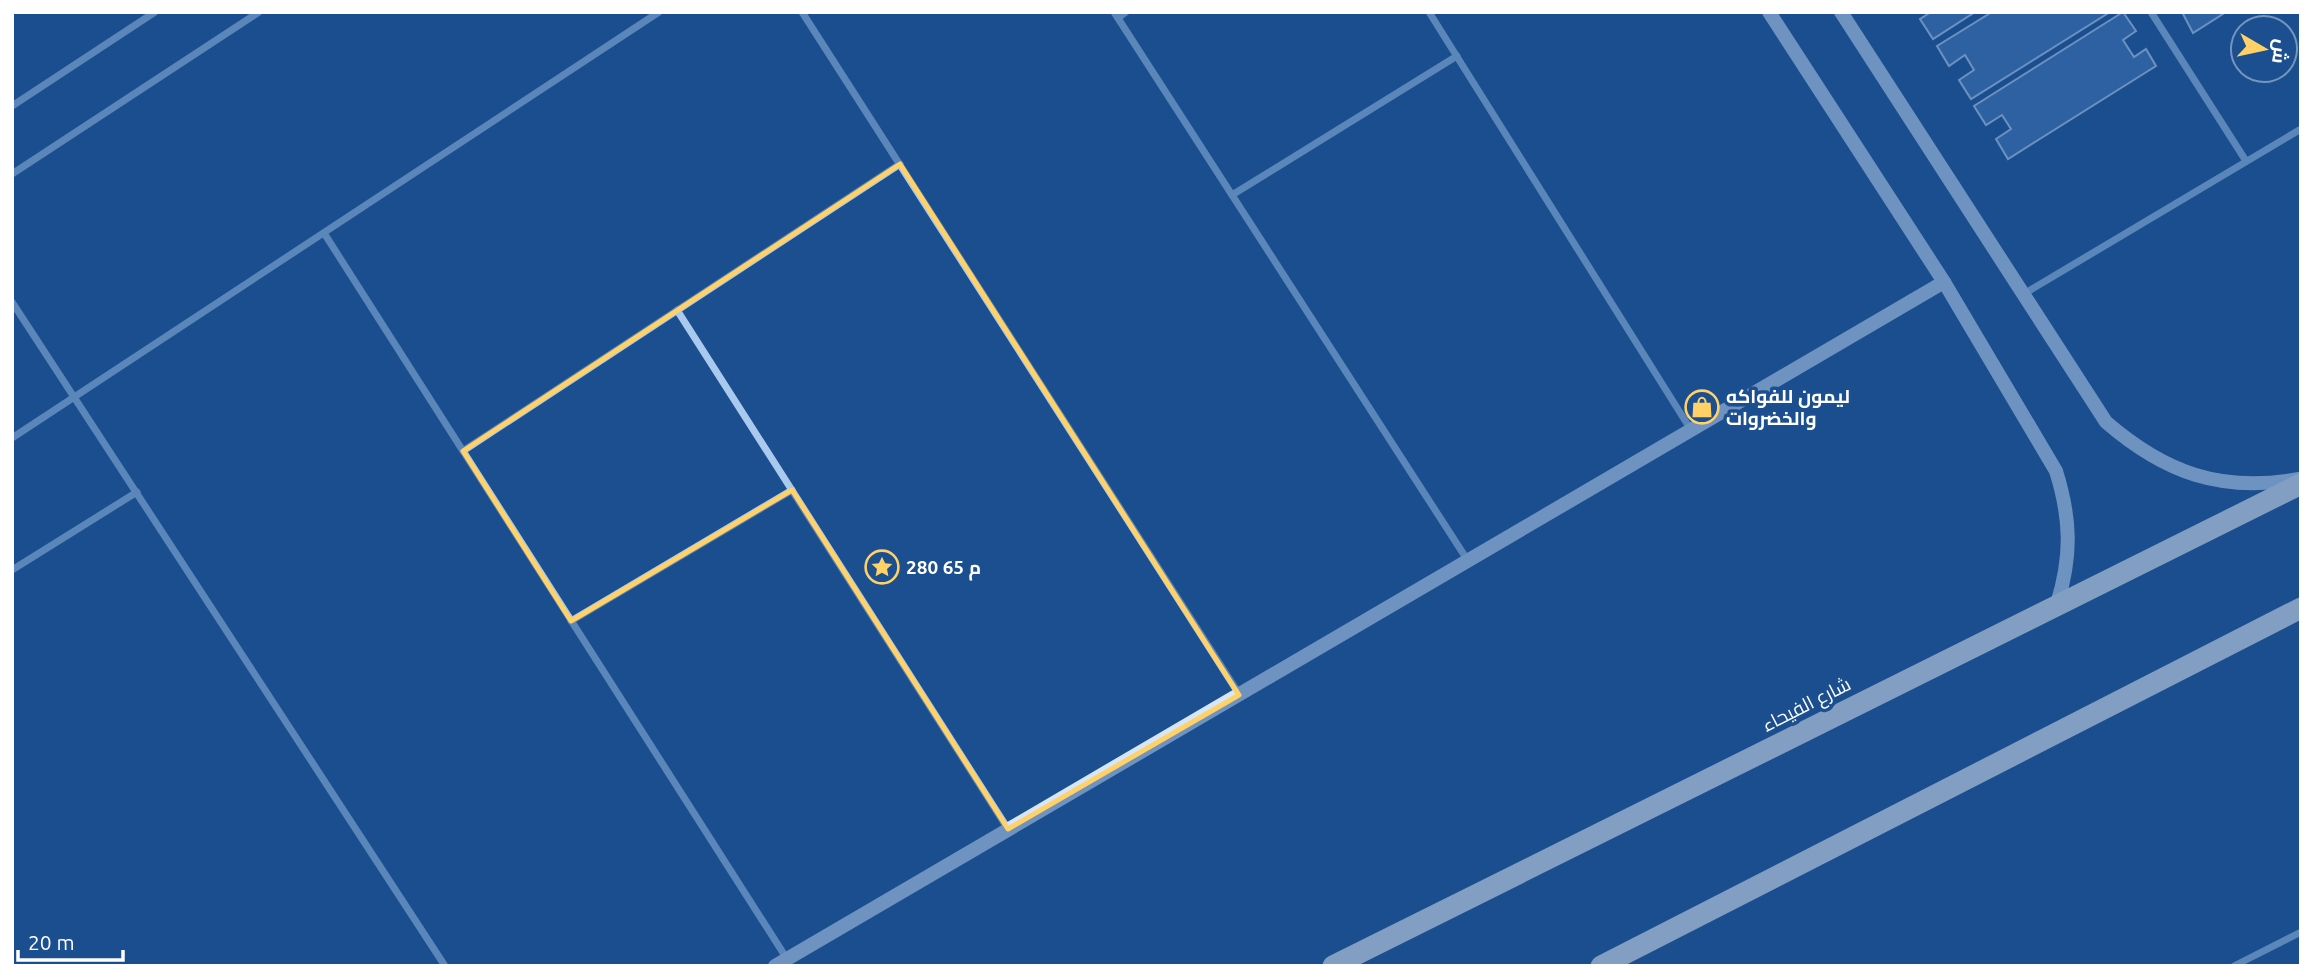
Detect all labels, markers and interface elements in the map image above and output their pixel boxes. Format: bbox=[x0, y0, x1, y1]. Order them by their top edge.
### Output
north arrow bbox=[2229, 14, 2299, 84]
text: ش bbox=[2267, 38, 2294, 65]
place label: ليمون للفواكه والخضروات bbox=[1726, 385, 1850, 430]
shop icon: ليمون للفواكه والخضروات bbox=[1683, 388, 1721, 426]
place icon: 280 م 65 bbox=[863, 548, 901, 586]
place label: 280 م 65 bbox=[906, 556, 981, 581]
street label: شارع الفيحاء bbox=[1758, 672, 1855, 738]
scale bar bbox=[18, 918, 122, 962]
text: 20 m bbox=[28, 930, 75, 954]

